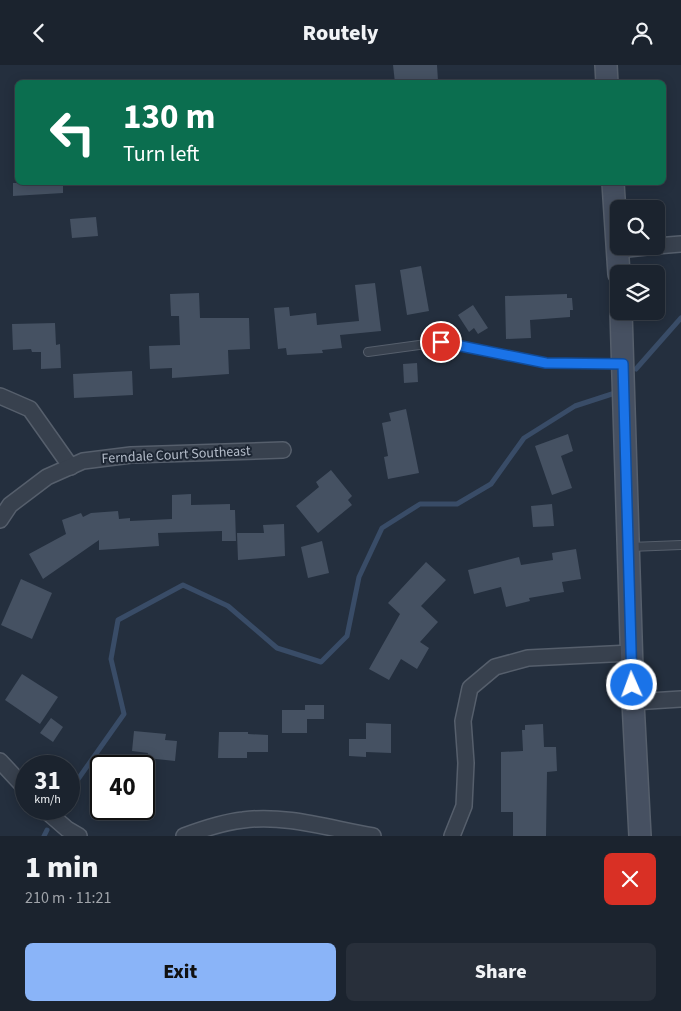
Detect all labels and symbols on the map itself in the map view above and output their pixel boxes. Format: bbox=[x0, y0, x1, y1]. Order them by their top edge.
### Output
pin bbox=[420, 321, 462, 363]
street label: Ferndale Court Southeast bbox=[101, 441, 251, 469]
position arrow bbox=[605, 658, 657, 710]
speed limit sign: 40 bbox=[90, 755, 155, 820]

